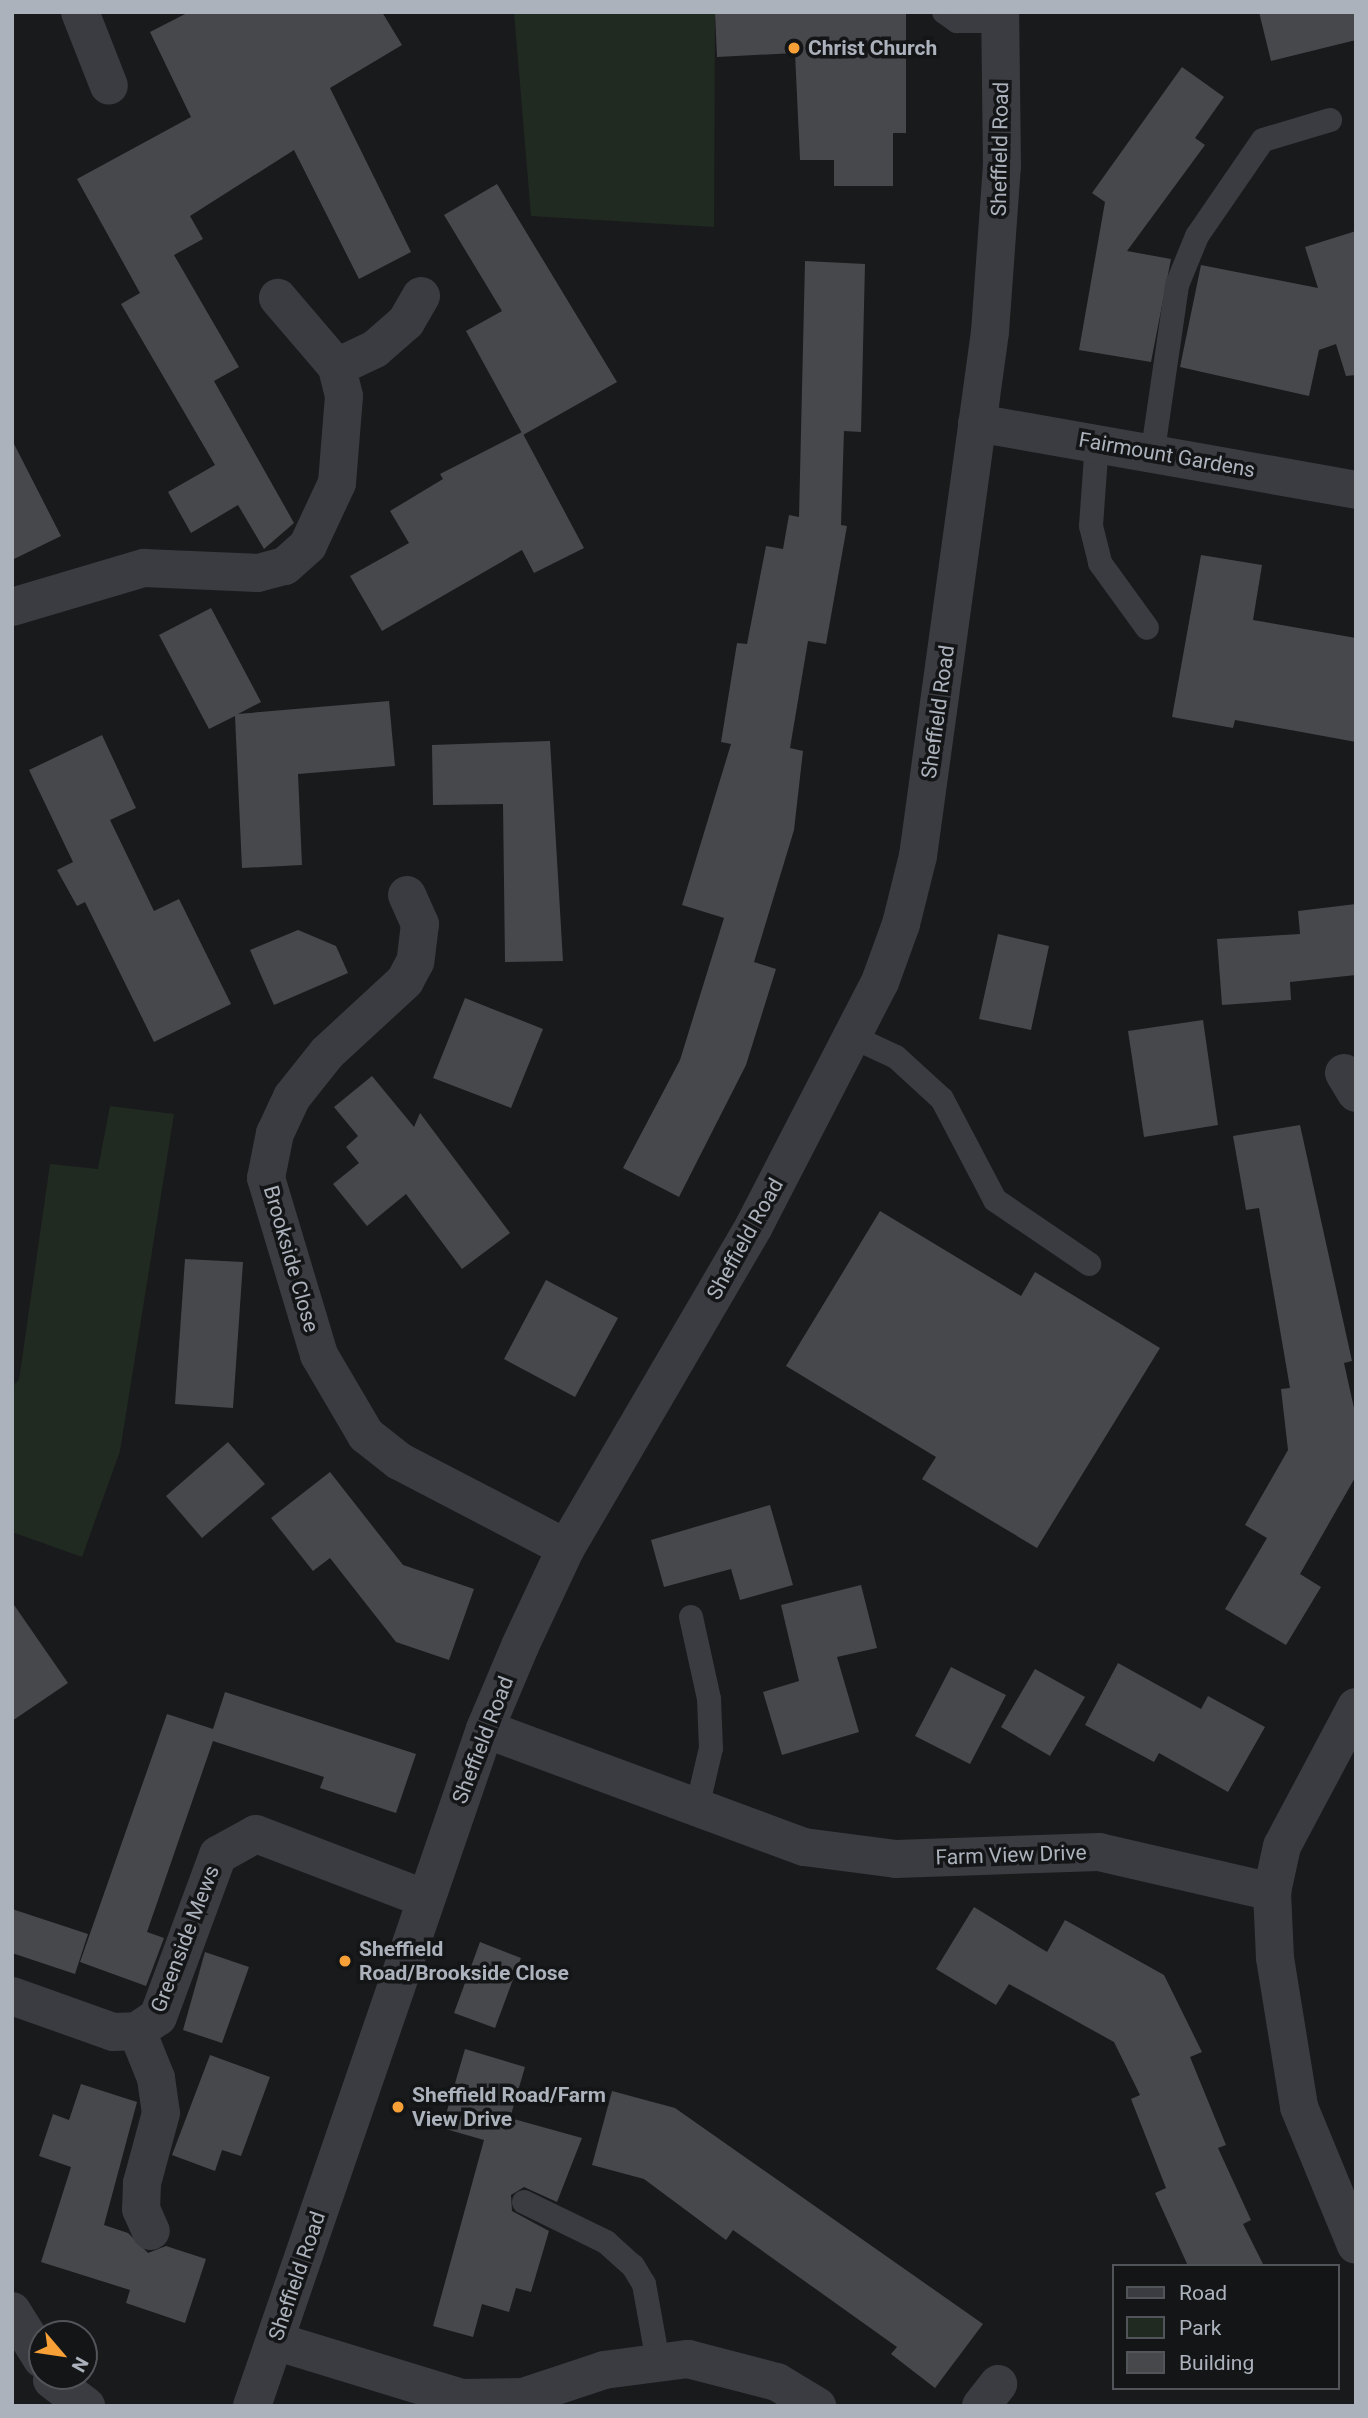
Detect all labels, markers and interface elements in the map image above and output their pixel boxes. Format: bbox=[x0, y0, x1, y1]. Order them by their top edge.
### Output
place label: Christ Church bbox=[808, 35, 937, 61]
marker: Christ Church bbox=[786, 40, 802, 56]
street label: Sheffield Road bbox=[986, 82, 1014, 216]
street label: Fairmount Gardens bbox=[1077, 427, 1257, 483]
street label: Sheffield Road bbox=[916, 644, 960, 780]
street label: Sheffield Road bbox=[701, 1174, 789, 1304]
street label: Brookside Close bbox=[258, 1183, 324, 1335]
street label: Sheffield Road bbox=[447, 1673, 519, 1807]
street label: Farm View Drive bbox=[935, 1840, 1087, 1870]
street label: Greenside Mews bbox=[145, 1862, 225, 2016]
place label: Sheffield Road/Brookside Close bbox=[359, 1936, 569, 1986]
marker: Sheffield Road/Brookside Close bbox=[337, 1953, 353, 1969]
place label: Sheffield Road/Farm View Drive bbox=[412, 2082, 606, 2132]
marker: Sheffield Road/Farm View Drive bbox=[390, 2099, 406, 2115]
street label: Sheffield Road bbox=[263, 2208, 331, 2344]
legend bbox=[1112, 2264, 1340, 2390]
text: Road bbox=[1179, 2281, 1227, 2305]
text: Park bbox=[1179, 2316, 1221, 2340]
north arrow bbox=[28, 2320, 98, 2390]
text: Building bbox=[1179, 2351, 1254, 2375]
text: N bbox=[67, 2353, 93, 2376]

